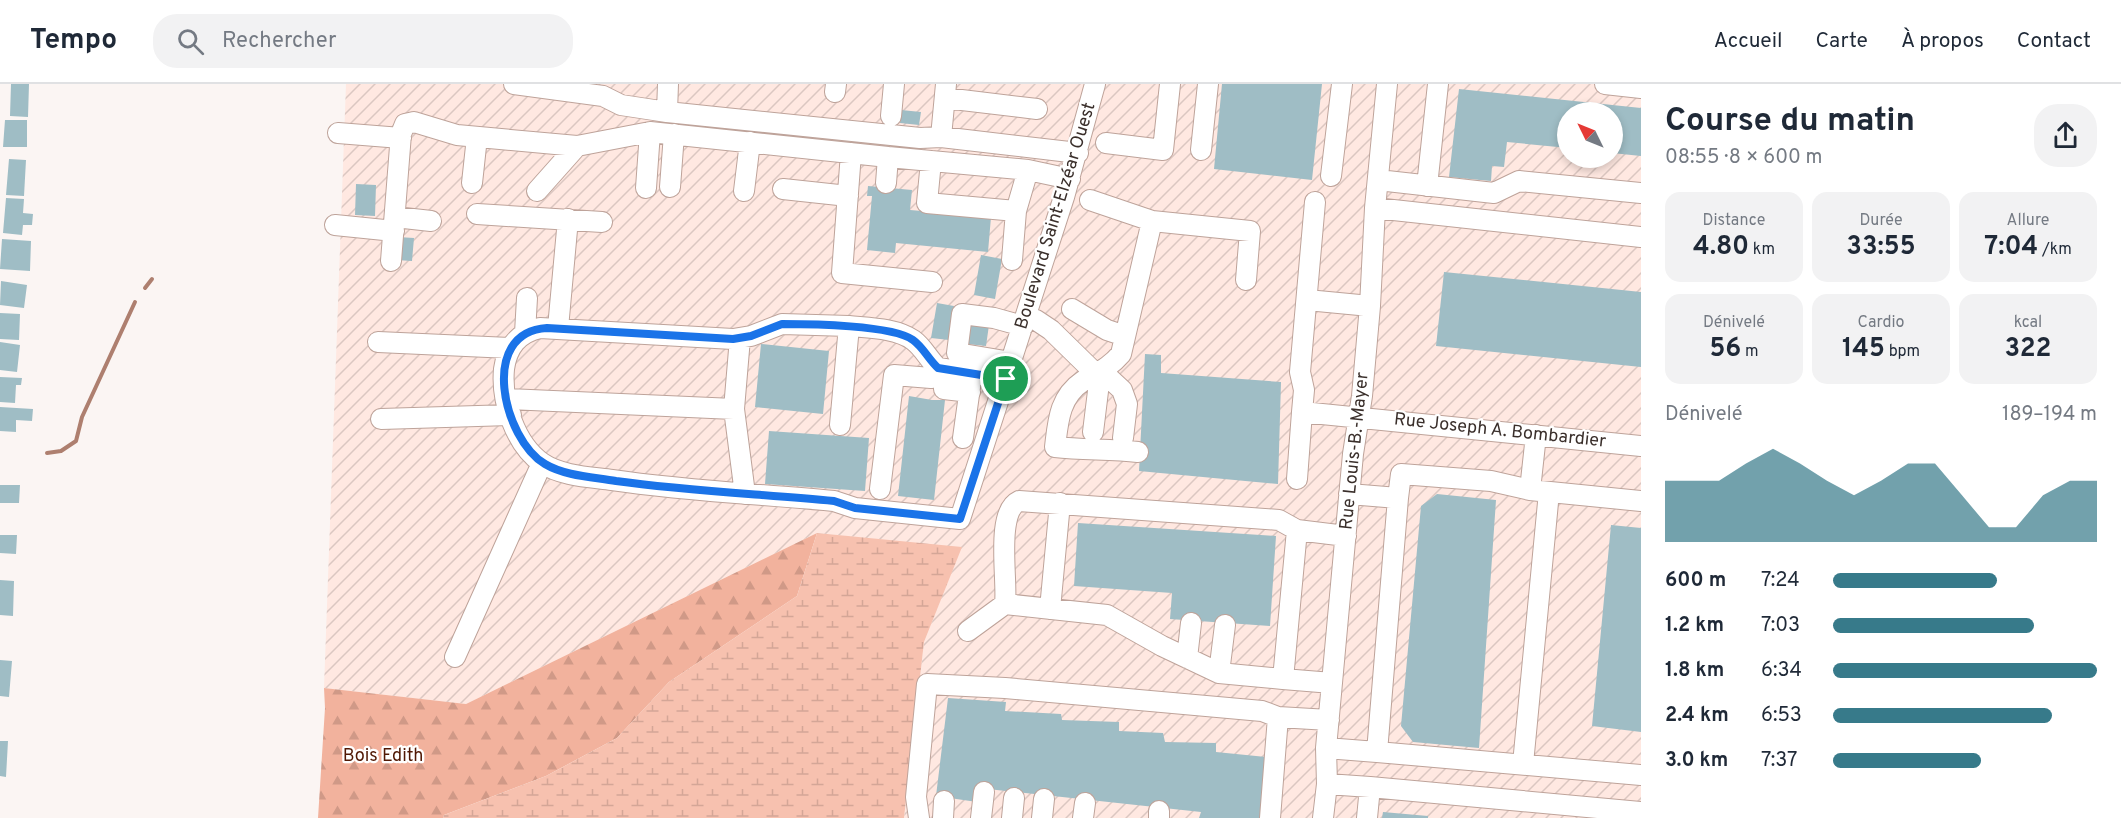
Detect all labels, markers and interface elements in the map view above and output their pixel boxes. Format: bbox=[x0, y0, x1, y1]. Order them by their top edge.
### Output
search box bbox=[153, 14, 573, 68]
text: Tempo bbox=[30, 23, 117, 59]
icon: search bbox=[174, 25, 207, 58]
text: Rechercher bbox=[222, 28, 336, 55]
text: Accueil bbox=[1714, 28, 1783, 55]
text: Carte bbox=[1816, 28, 1868, 55]
text: À propos bbox=[1901, 28, 1984, 55]
text: Contact bbox=[2017, 28, 2091, 55]
street label: Boulevard Saint-Elzéar Ouest bbox=[1010, 100, 1102, 332]
text: Course du matin bbox=[1665, 101, 1915, 143]
north arrow bbox=[1557, 102, 1623, 168]
map controls bbox=[1557, 102, 1623, 168]
button: share bbox=[2034, 104, 2097, 167]
text: 08:55 · 8 × 600 m bbox=[1665, 145, 1822, 171]
text: Distance bbox=[1703, 211, 1765, 231]
text: Durée bbox=[1859, 211, 1903, 231]
text: Allure bbox=[2007, 211, 2049, 231]
text: 4.80 bbox=[1693, 231, 1749, 264]
text: 33:55 bbox=[1846, 231, 1916, 264]
text: 7:04 bbox=[1984, 231, 2038, 264]
text: km bbox=[1749, 240, 1775, 260]
text: /km bbox=[2038, 240, 2072, 260]
text: Dénivelé bbox=[1703, 313, 1765, 333]
text: Cardio bbox=[1858, 313, 1904, 333]
text: kcal bbox=[2014, 313, 2042, 333]
text: 56 bbox=[1709, 333, 1741, 366]
text: 145 bbox=[1842, 333, 1885, 366]
text: 322 bbox=[2005, 333, 2051, 366]
text: m bbox=[1741, 342, 1759, 362]
text: bpm bbox=[1885, 342, 1920, 362]
pin bbox=[980, 353, 1031, 404]
icon: arrive bbox=[989, 362, 1022, 395]
street label: Rue Louis-B.-Mayer bbox=[1335, 371, 1375, 531]
text: Dénivelé bbox=[1665, 402, 1742, 428]
text: 189–194 m bbox=[2002, 402, 2097, 428]
street label: Rue Joseph A. Bombardier bbox=[1393, 408, 1607, 454]
text: 600 m bbox=[1665, 568, 1726, 594]
text: 7:24 bbox=[1761, 568, 1800, 594]
text: 1.2 km bbox=[1665, 613, 1724, 639]
text: 7:03 bbox=[1761, 613, 1800, 639]
text: 1.8 km bbox=[1665, 658, 1724, 684]
text: 6:34 bbox=[1761, 658, 1802, 684]
text: 2.4 km bbox=[1665, 703, 1729, 729]
text: 6:53 bbox=[1761, 703, 1802, 729]
park label: Bois Edith bbox=[343, 745, 423, 768]
text: 3.0 km bbox=[1665, 748, 1728, 774]
text: 7:37 bbox=[1761, 748, 1797, 774]

